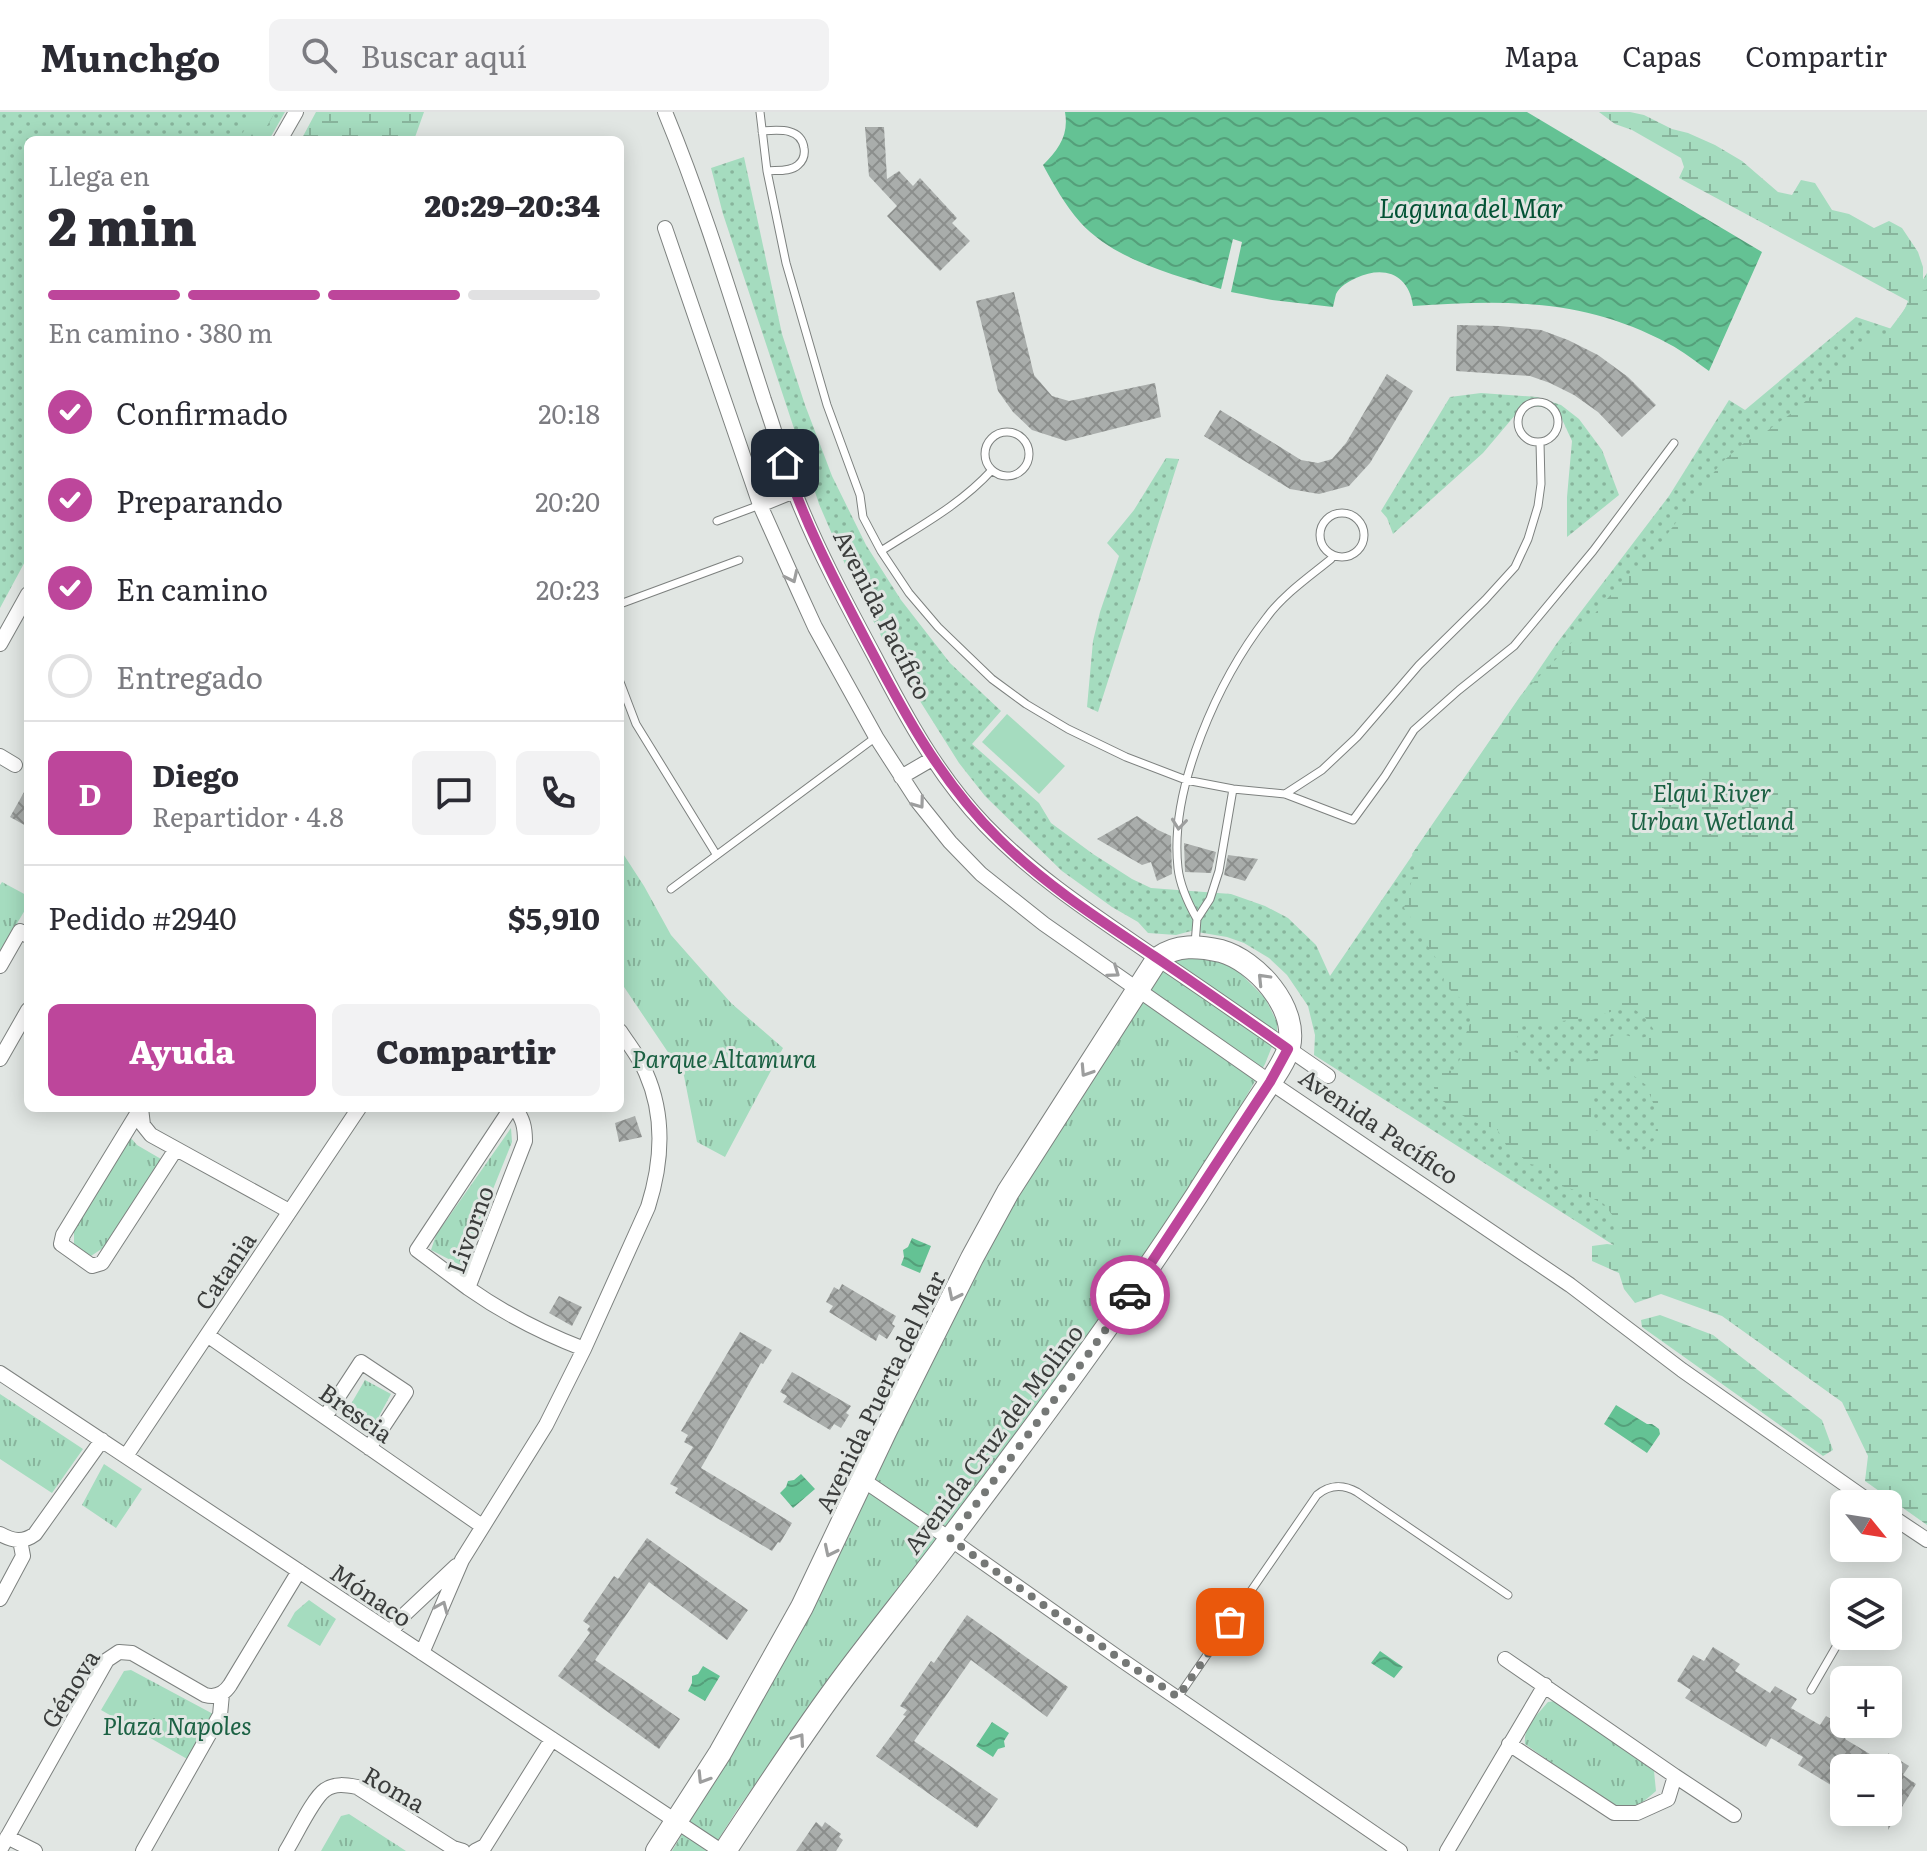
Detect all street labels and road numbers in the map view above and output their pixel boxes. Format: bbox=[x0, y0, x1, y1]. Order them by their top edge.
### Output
street label: Avenida Pacífico bbox=[826, 523, 942, 705]
street label: Avenida Pacífico bbox=[1293, 1058, 1467, 1192]
street label: Livorno bbox=[437, 1180, 501, 1278]
street label: Catania bbox=[185, 1224, 263, 1316]
street label: Avenida Puerta del Mar bbox=[805, 1264, 953, 1518]
street label: Avenida Cruz del Molino bbox=[894, 1316, 1090, 1560]
street label: Brescia bbox=[313, 1374, 401, 1450]
street label: Mónaco bbox=[324, 1554, 420, 1634]
street label: Génova bbox=[31, 1642, 107, 1734]
street label: Roma bbox=[357, 1756, 433, 1820]

